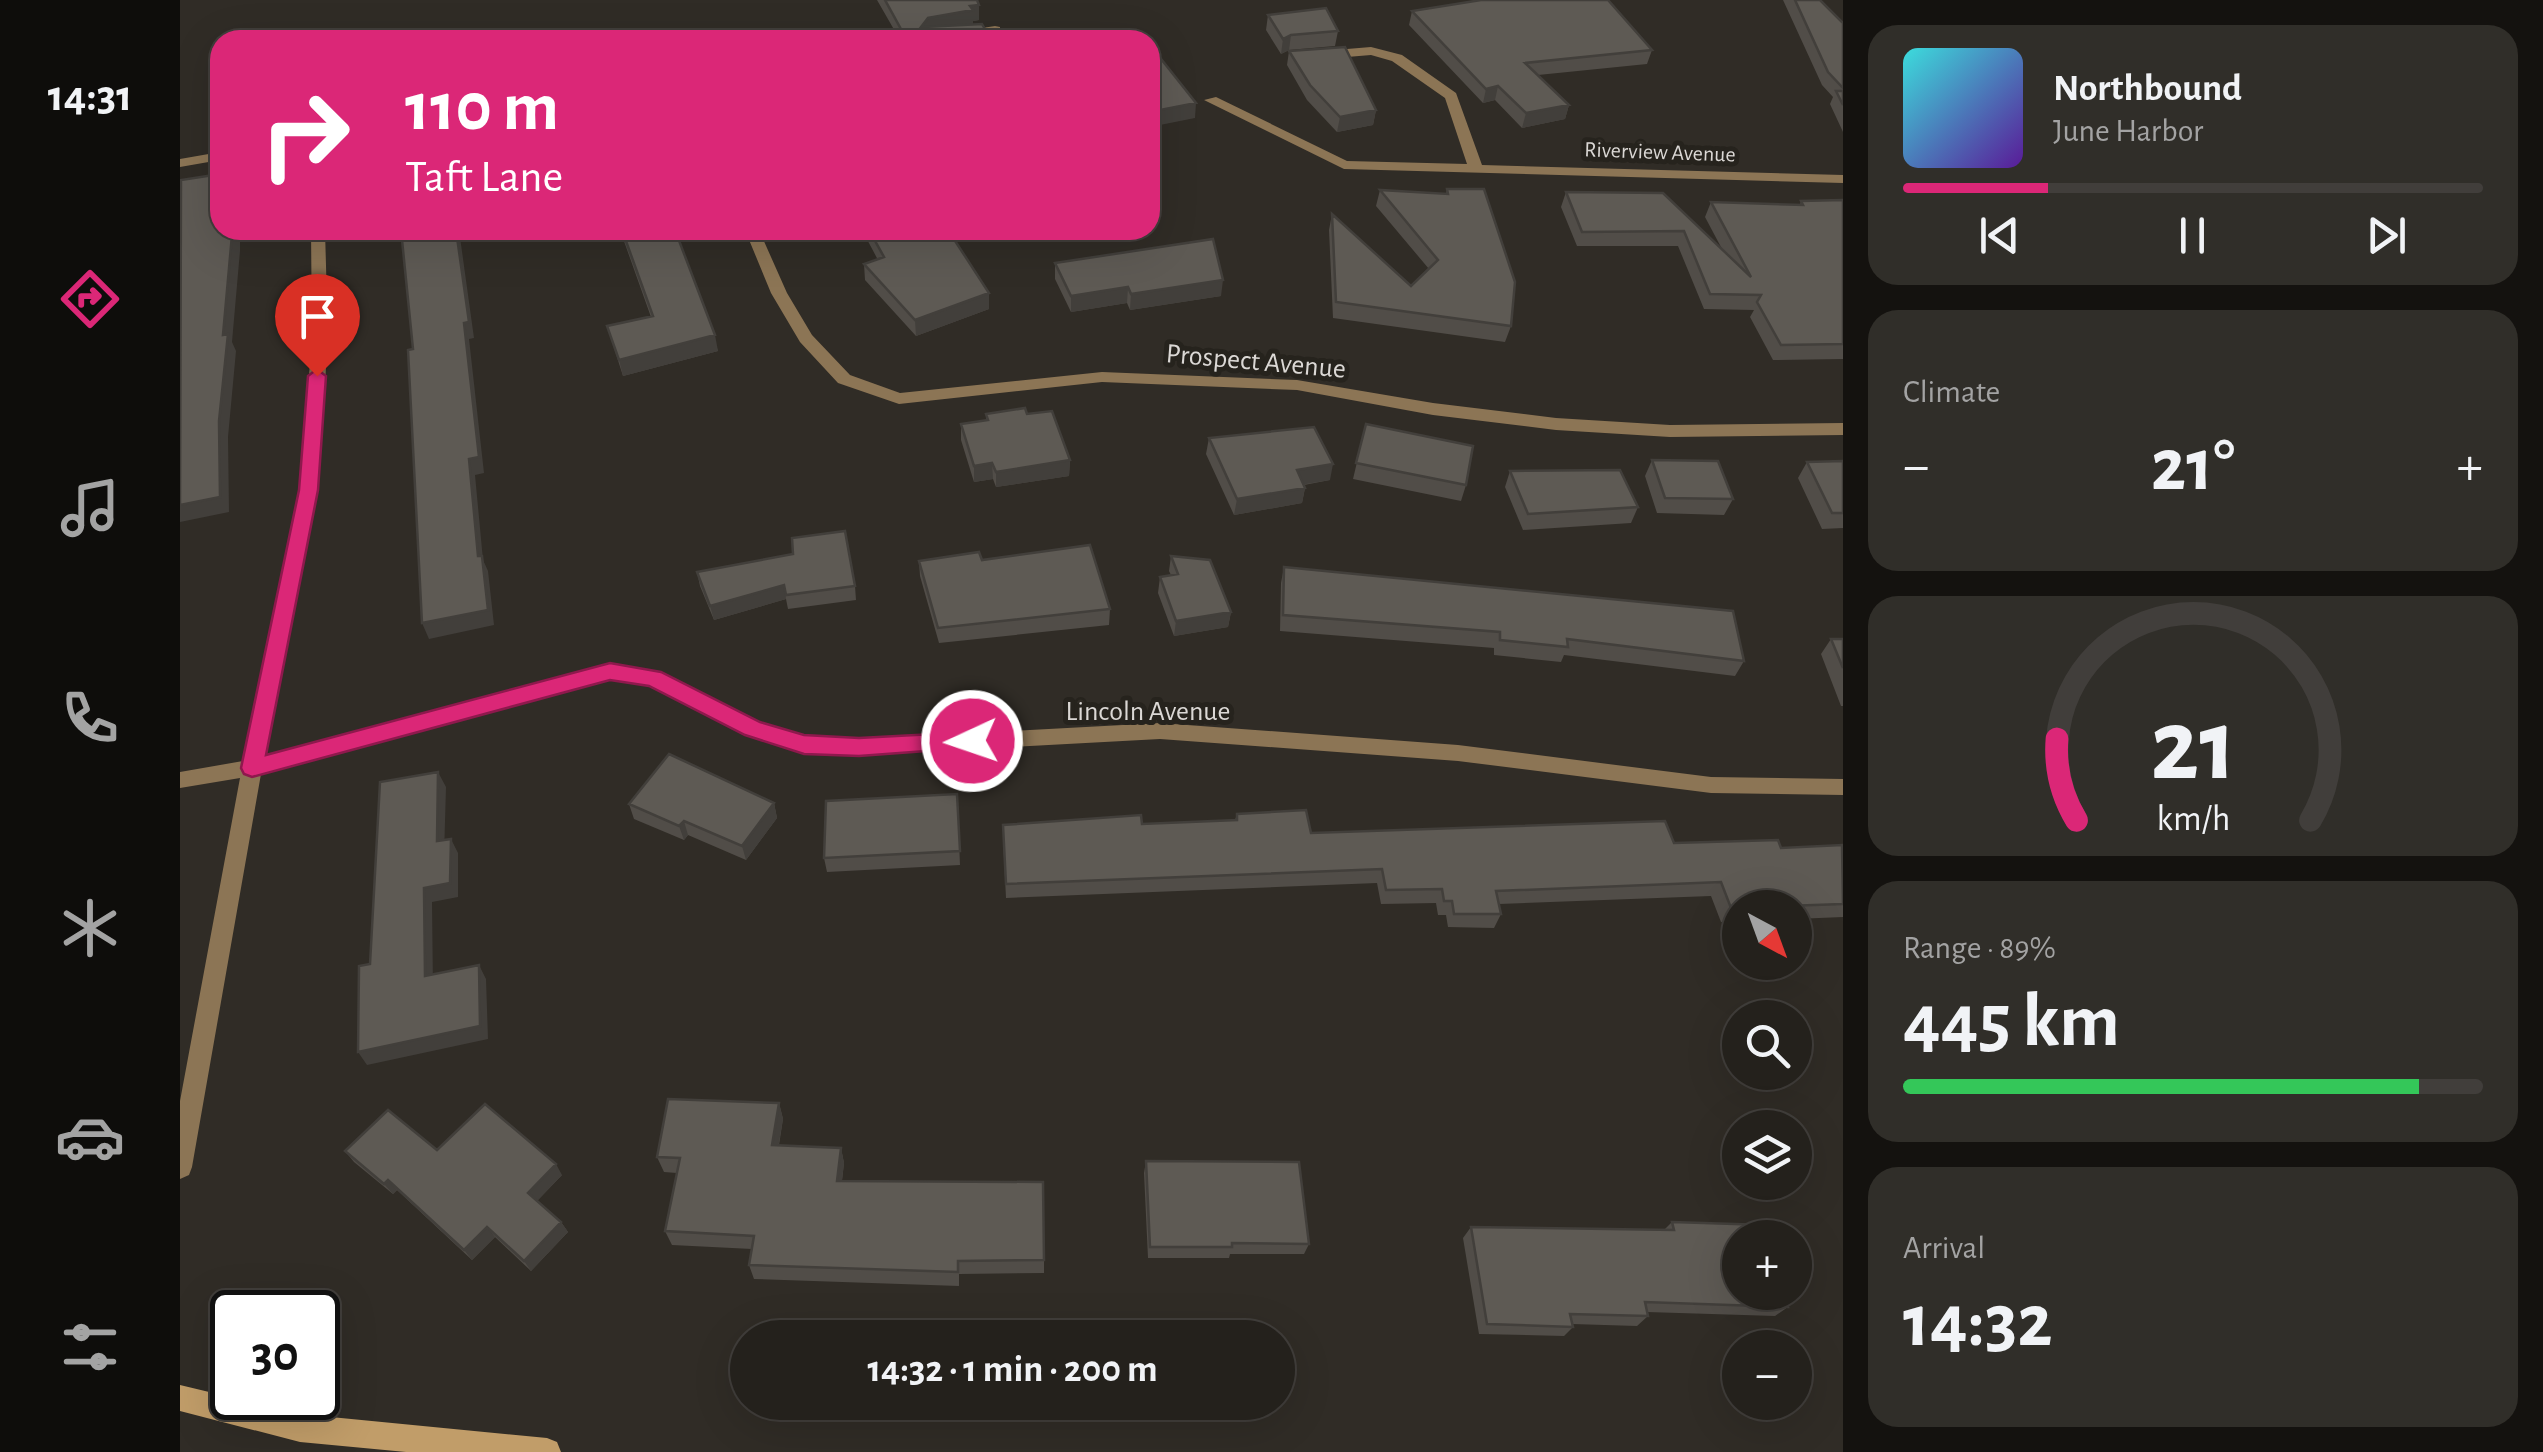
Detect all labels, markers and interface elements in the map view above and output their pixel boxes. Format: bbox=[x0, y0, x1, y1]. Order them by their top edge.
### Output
icon: right bbox=[240, 70, 370, 200]
text: Northbound bbox=[2053, 70, 2242, 108]
text: 110 m bbox=[405, 73, 559, 143]
text: 14:31 bbox=[48, 74, 132, 119]
text: June Harbor bbox=[2053, 115, 2203, 147]
street label: Riverview Avenue bbox=[1584, 138, 1736, 166]
text: Taft Lane bbox=[405, 155, 563, 200]
icon: previous bbox=[1972, 208, 2027, 263]
icon: pause bbox=[2165, 208, 2220, 263]
icon: next bbox=[2359, 208, 2414, 263]
icon: directions bbox=[55, 264, 125, 334]
pin bbox=[275, 274, 360, 377]
icon: arrive bbox=[290, 289, 345, 344]
street label: Prospect Avenue bbox=[1165, 340, 1347, 384]
text: Climate bbox=[1903, 376, 2000, 408]
text: 21° bbox=[2151, 429, 2235, 504]
text: − bbox=[1903, 439, 1929, 494]
text: + bbox=[2457, 439, 2483, 494]
icon: music bbox=[55, 473, 125, 543]
icon: phone bbox=[55, 683, 125, 753]
position arrow bbox=[920, 689, 1024, 793]
text: 21 bbox=[2150, 695, 2236, 799]
street label: Lincoln Avenue bbox=[1065, 698, 1231, 726]
text: km/h bbox=[2156, 801, 2230, 837]
north arrow bbox=[1722, 890, 1812, 980]
map controls bbox=[1722, 890, 1812, 1420]
icon: climate bbox=[55, 893, 125, 963]
text: Range · 89% bbox=[1903, 932, 2056, 964]
text: 445 km bbox=[1903, 985, 2120, 1060]
button: search bbox=[1722, 1000, 1812, 1090]
icon: car bbox=[55, 1102, 125, 1172]
button: layers bbox=[1722, 1110, 1812, 1200]
button: + bbox=[1722, 1220, 1812, 1310]
text: Arrival bbox=[1903, 1232, 1985, 1264]
text: 14:32 bbox=[1903, 1285, 2053, 1360]
speed limit sign: 30 bbox=[210, 1290, 340, 1420]
icon: filters bbox=[55, 1312, 125, 1382]
button: − bbox=[1722, 1330, 1812, 1420]
text: 14:32 · 1 min · 200 m bbox=[867, 1351, 1158, 1389]

